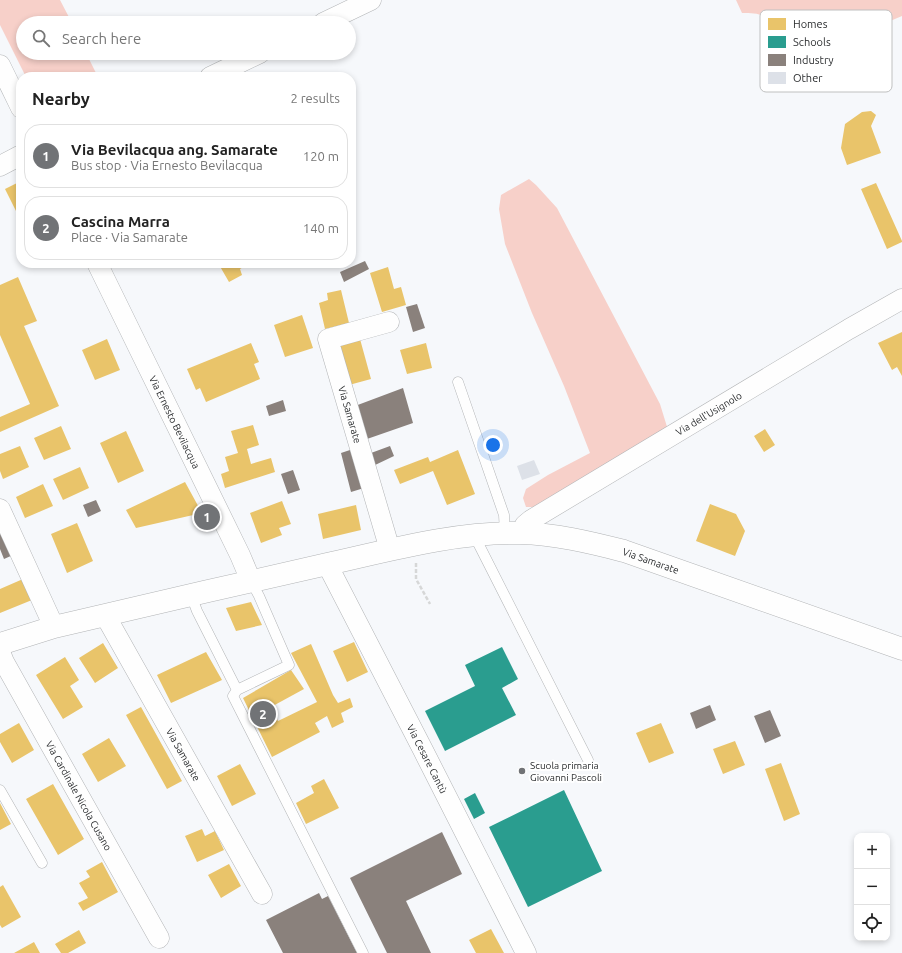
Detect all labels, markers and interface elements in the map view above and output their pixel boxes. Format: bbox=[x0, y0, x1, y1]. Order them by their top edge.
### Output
legend bbox=[760, 10, 892, 92]
search box bbox=[16, 16, 356, 60]
text: Homes bbox=[793, 18, 828, 30]
icon: search bbox=[30, 27, 52, 49]
text: Search here bbox=[62, 30, 141, 47]
text: Schools bbox=[793, 36, 831, 48]
text: Industry bbox=[793, 54, 834, 66]
text: Other bbox=[793, 72, 823, 84]
text: Nearby bbox=[32, 89, 90, 108]
text: 2 results bbox=[290, 91, 340, 105]
text: Via Bevilacqua ang. Samarate bbox=[71, 141, 278, 158]
text: 1 bbox=[42, 149, 50, 163]
text: 120 m bbox=[303, 149, 339, 163]
text: Bus stop · Via Ernesto Bevilacqua bbox=[71, 158, 263, 172]
text: Cascina Marra bbox=[71, 213, 170, 230]
text: 2 bbox=[42, 221, 50, 235]
text: 140 m bbox=[303, 221, 339, 235]
text: Place · Via Samarate bbox=[71, 230, 188, 244]
street label: Via Ernesto Bevilacqua bbox=[147, 374, 202, 470]
street label: Via Samarate bbox=[336, 385, 363, 445]
street label: Via dell'Usignolo bbox=[674, 390, 744, 438]
your location bbox=[483, 435, 503, 455]
pin: 1 bbox=[194, 502, 220, 532]
street label: Via Samarate bbox=[621, 546, 680, 576]
pin: 2 bbox=[250, 699, 276, 729]
street label: Via Cesare Cantù bbox=[405, 723, 449, 795]
street label: Via Samarate bbox=[164, 726, 202, 783]
street label: Via Cardinale Nicola Cusano bbox=[43, 739, 114, 853]
place label: Scuola primaria Giovanni Pascoli bbox=[530, 760, 602, 783]
marker: Scuola primaria Giovanni Pascoli bbox=[517, 766, 527, 776]
map controls bbox=[854, 833, 890, 941]
button: + bbox=[854, 833, 890, 869]
button: − bbox=[854, 869, 890, 905]
button: locate bbox=[854, 905, 890, 941]

